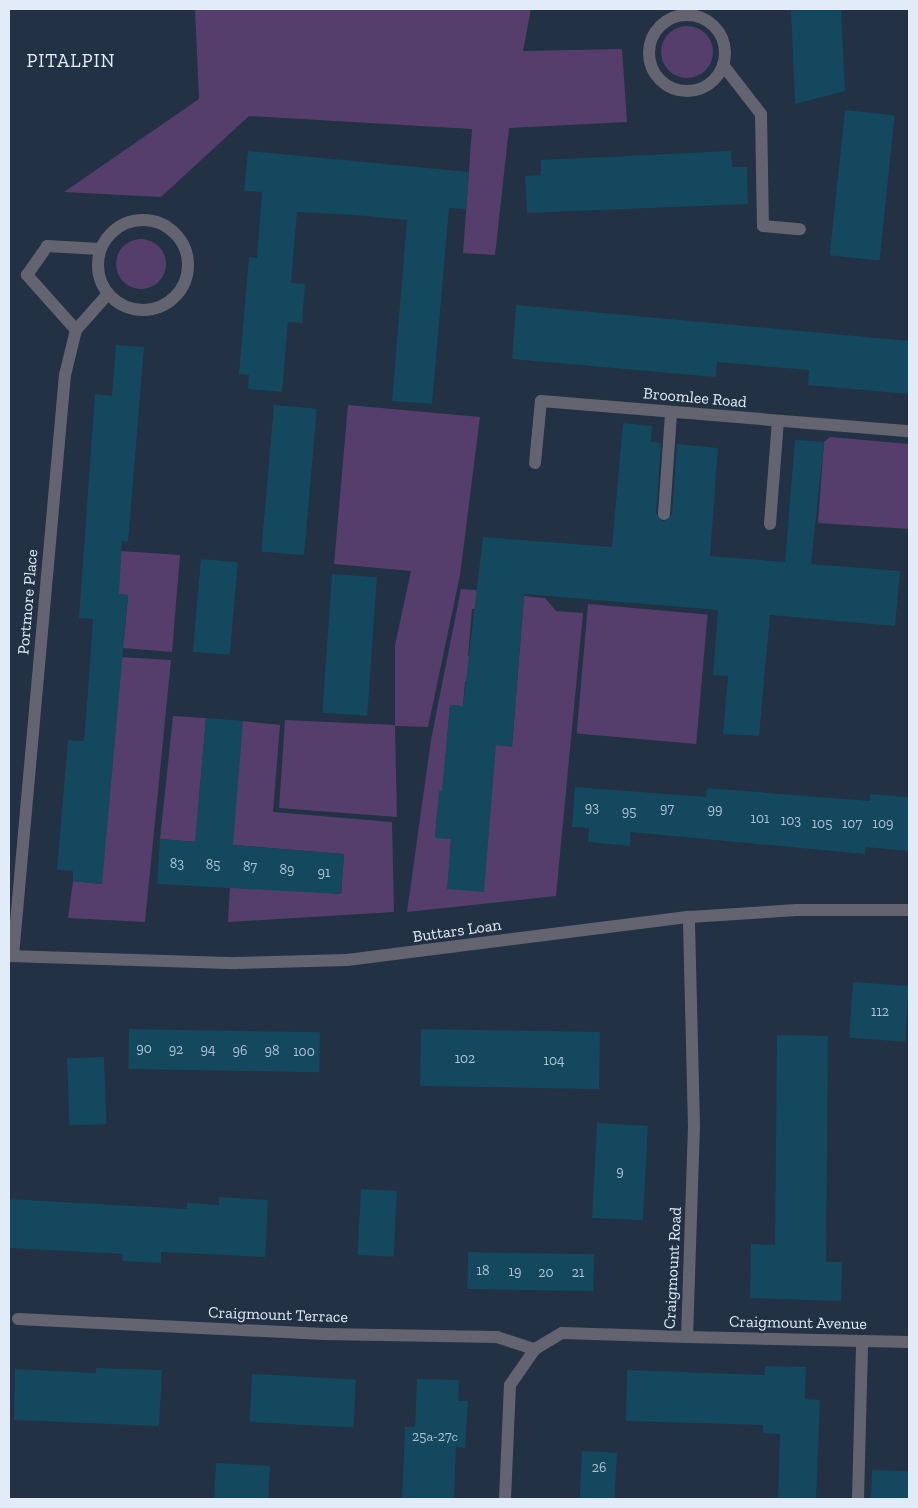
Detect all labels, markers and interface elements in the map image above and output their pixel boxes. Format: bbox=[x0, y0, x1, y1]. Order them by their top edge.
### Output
district label: PITALPIN bbox=[25, 50, 117, 72]
street label: Broomlee Road bbox=[642, 384, 748, 412]
street label: Portmore Place bbox=[14, 549, 42, 655]
house number: 93 bbox=[585, 800, 599, 816]
house number: 97 bbox=[660, 801, 674, 817]
house number: 99 bbox=[708, 802, 722, 818]
house number: 95 bbox=[622, 804, 636, 820]
house number: 101 bbox=[751, 811, 769, 827]
house number: 103 bbox=[781, 813, 801, 829]
house number: 105 bbox=[812, 816, 832, 832]
house number: 107 bbox=[842, 816, 862, 832]
house number: 109 bbox=[873, 816, 893, 832]
house number: 83 bbox=[170, 856, 184, 872]
house number: 85 bbox=[206, 857, 220, 873]
house number: 87 bbox=[243, 859, 257, 875]
house number: 89 bbox=[280, 862, 294, 878]
house number: 91 bbox=[318, 865, 330, 881]
street label: Buttars Loan bbox=[411, 915, 503, 947]
house number: 112 bbox=[871, 1004, 889, 1020]
house number: 90 bbox=[136, 1041, 152, 1057]
house number: 92 bbox=[169, 1042, 183, 1058]
house number: 94 bbox=[201, 1042, 215, 1058]
house number: 96 bbox=[233, 1043, 247, 1059]
house number: 98 bbox=[265, 1043, 279, 1059]
house number: 100 bbox=[293, 1044, 315, 1060]
house number: 102 bbox=[455, 1051, 475, 1067]
house number: 104 bbox=[544, 1053, 564, 1069]
house number: 9 bbox=[616, 1164, 624, 1180]
street label: Craigmount Road bbox=[660, 1207, 686, 1329]
house number: 18 bbox=[477, 1263, 489, 1279]
house number: 19 bbox=[509, 1264, 521, 1280]
house number: 20 bbox=[538, 1265, 554, 1281]
house number: 21 bbox=[572, 1265, 584, 1281]
street label: Craigmount Terrace bbox=[208, 1303, 348, 1327]
street label: Craigmount Avenue bbox=[729, 1312, 867, 1334]
house number: 25a-27c bbox=[412, 1429, 458, 1445]
house number: 26 bbox=[592, 1460, 606, 1476]

